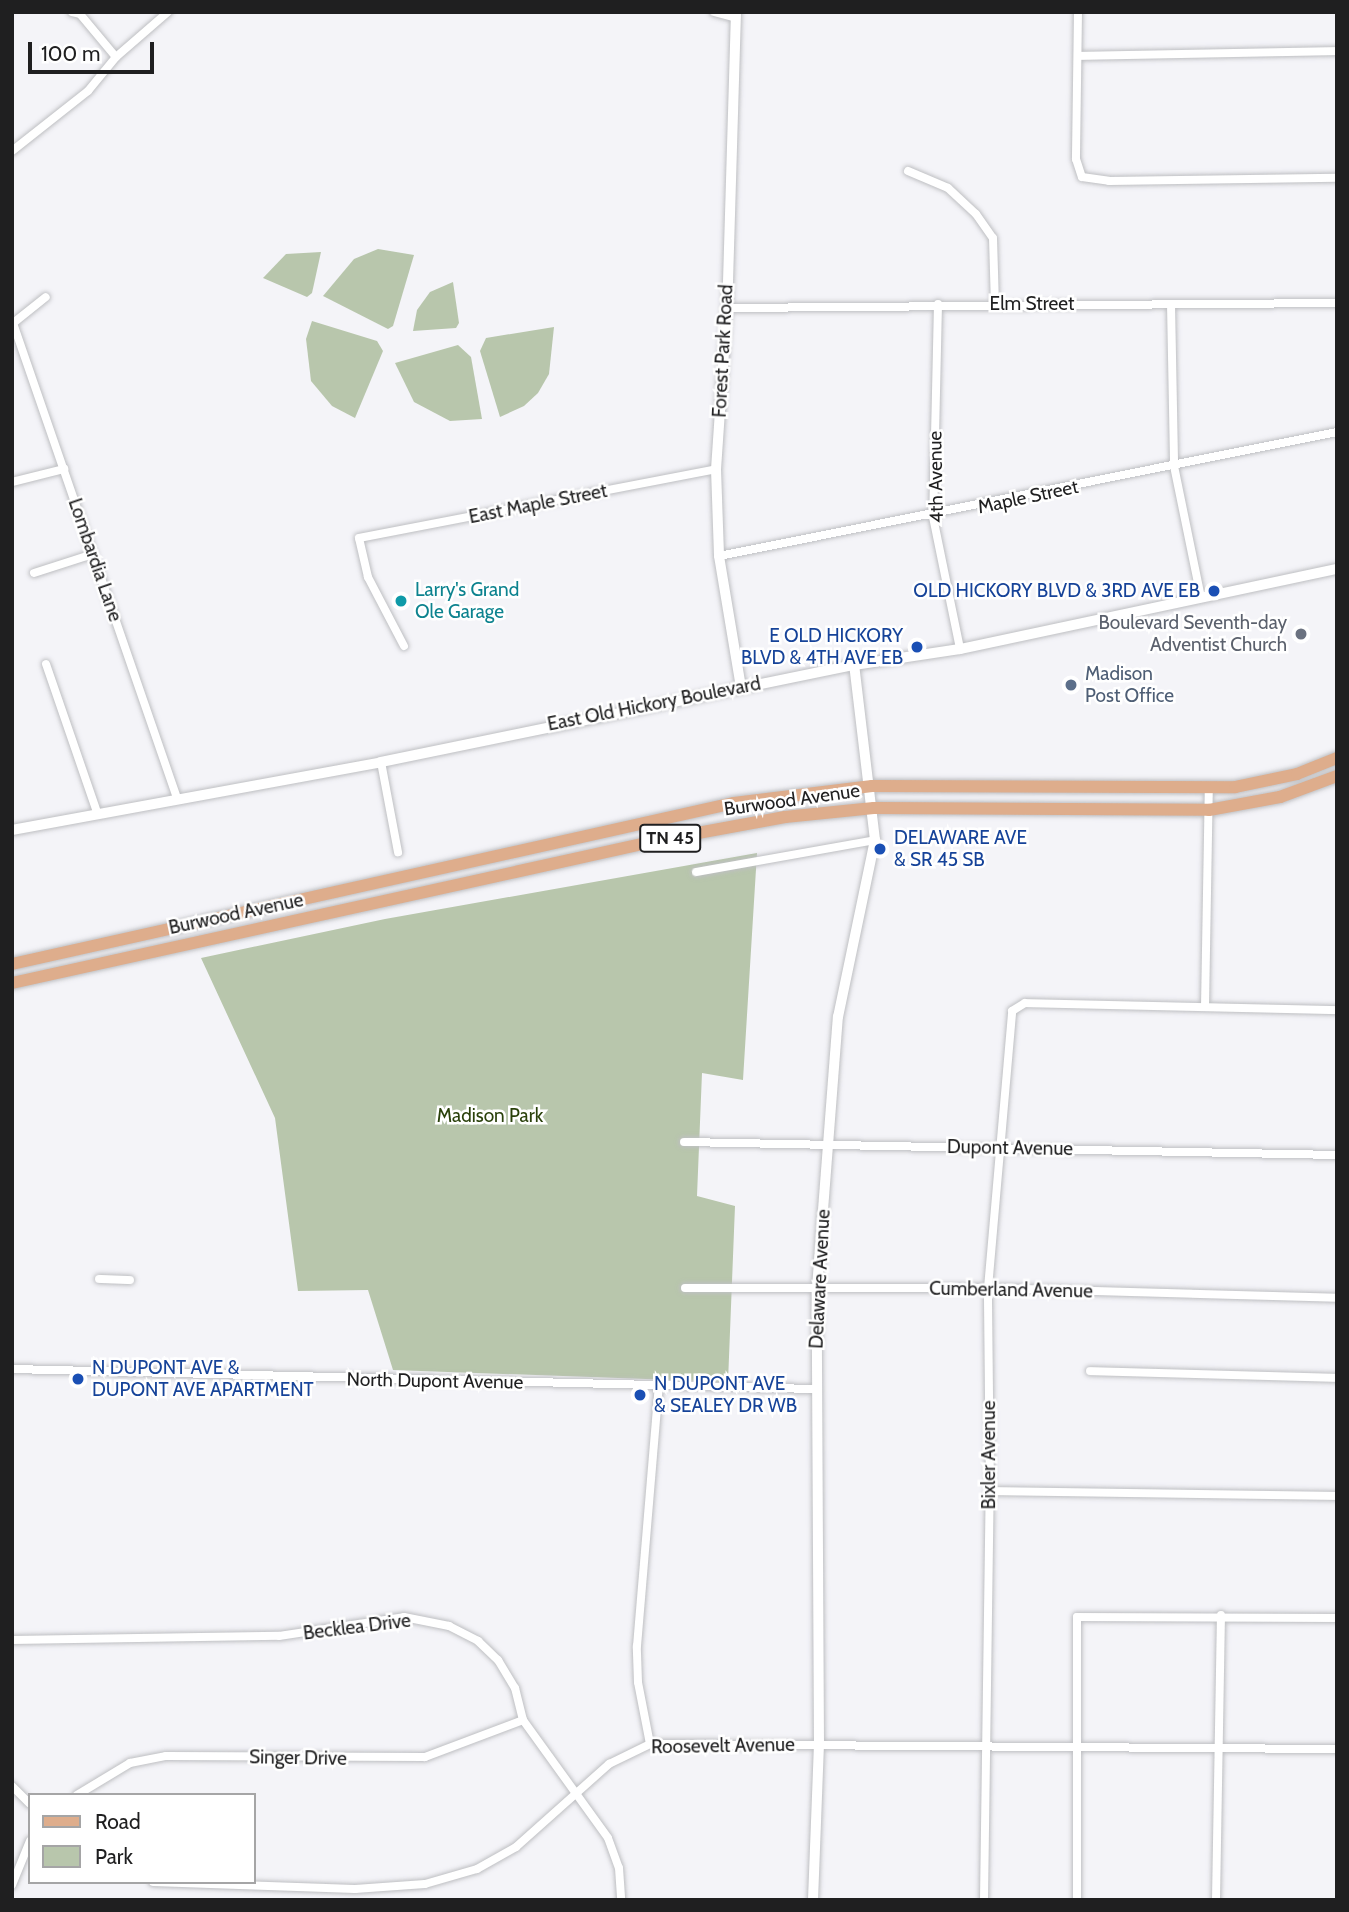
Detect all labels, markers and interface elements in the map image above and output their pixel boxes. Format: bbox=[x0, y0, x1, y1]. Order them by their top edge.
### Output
scale bar bbox=[32, 28, 158, 72]
text: 100 m bbox=[41, 41, 100, 66]
street label: Forest Park Road bbox=[708, 284, 738, 418]
street label: Elm Street bbox=[990, 293, 1074, 315]
street label: 4th Avenue bbox=[924, 431, 948, 523]
street label: Maple Street bbox=[976, 475, 1080, 519]
street label: East Maple Street bbox=[467, 479, 609, 529]
street label: Lombardia Lane bbox=[63, 495, 127, 625]
place label: Larry's Grand Ole Garage bbox=[415, 579, 519, 623]
place label: OLD HICKORY BLVD & 3RD AVE EB bbox=[913, 580, 1200, 602]
marker: OLD HICKORY BLVD & 3RD AVE EB bbox=[1206, 583, 1222, 599]
marker: Larry's Grand Ole Garage bbox=[393, 593, 409, 609]
place label: Boulevard Seventh-day Adventist Church bbox=[1099, 612, 1287, 656]
place label: E OLD HICKORY BLVD & 4TH AVE EB bbox=[741, 625, 903, 669]
marker: Boulevard Seventh-day Adventist Church bbox=[1293, 626, 1309, 642]
marker: E OLD HICKORY BLVD & 4TH AVE EB bbox=[909, 639, 925, 655]
place label: Madison Post Office bbox=[1085, 663, 1174, 707]
street label: East Old Hickory Boulevard bbox=[545, 672, 763, 736]
marker: Madison Post Office bbox=[1063, 677, 1079, 693]
street label: Burwood Avenue bbox=[723, 779, 861, 821]
road number: TN 45 bbox=[638, 824, 702, 852]
place label: DELAWARE AVE & SR 45 SB bbox=[894, 827, 1027, 871]
marker: DELAWARE AVE & SR 45 SB bbox=[872, 841, 888, 857]
street label: Burwood Avenue bbox=[167, 889, 305, 939]
park label: Madison Park bbox=[437, 1105, 543, 1127]
street label: Dupont Avenue bbox=[947, 1136, 1073, 1160]
street label: Delaware Avenue bbox=[805, 1209, 835, 1349]
street label: Cumberland Avenue bbox=[929, 1277, 1093, 1303]
place label: N DUPONT AVE & DUPONT AVE APARTMENT bbox=[92, 1357, 314, 1401]
street label: North Dupont Avenue bbox=[347, 1368, 523, 1394]
marker: N DUPONT AVE & DUPONT AVE APARTMENT bbox=[70, 1371, 86, 1387]
place label: N DUPONT AVE & SEALEY DR WB bbox=[654, 1373, 797, 1417]
marker: N DUPONT AVE & SEALEY DR WB bbox=[632, 1387, 648, 1403]
street label: Bixler Avenue bbox=[978, 1401, 1000, 1509]
street label: Becklea Drive bbox=[302, 1609, 412, 1645]
street label: Roosevelt Avenue bbox=[651, 1733, 795, 1759]
street label: Singer Drive bbox=[249, 1746, 347, 1770]
legend bbox=[28, 1793, 256, 1884]
text: Road bbox=[95, 1809, 141, 1834]
text: Park bbox=[95, 1844, 133, 1869]

